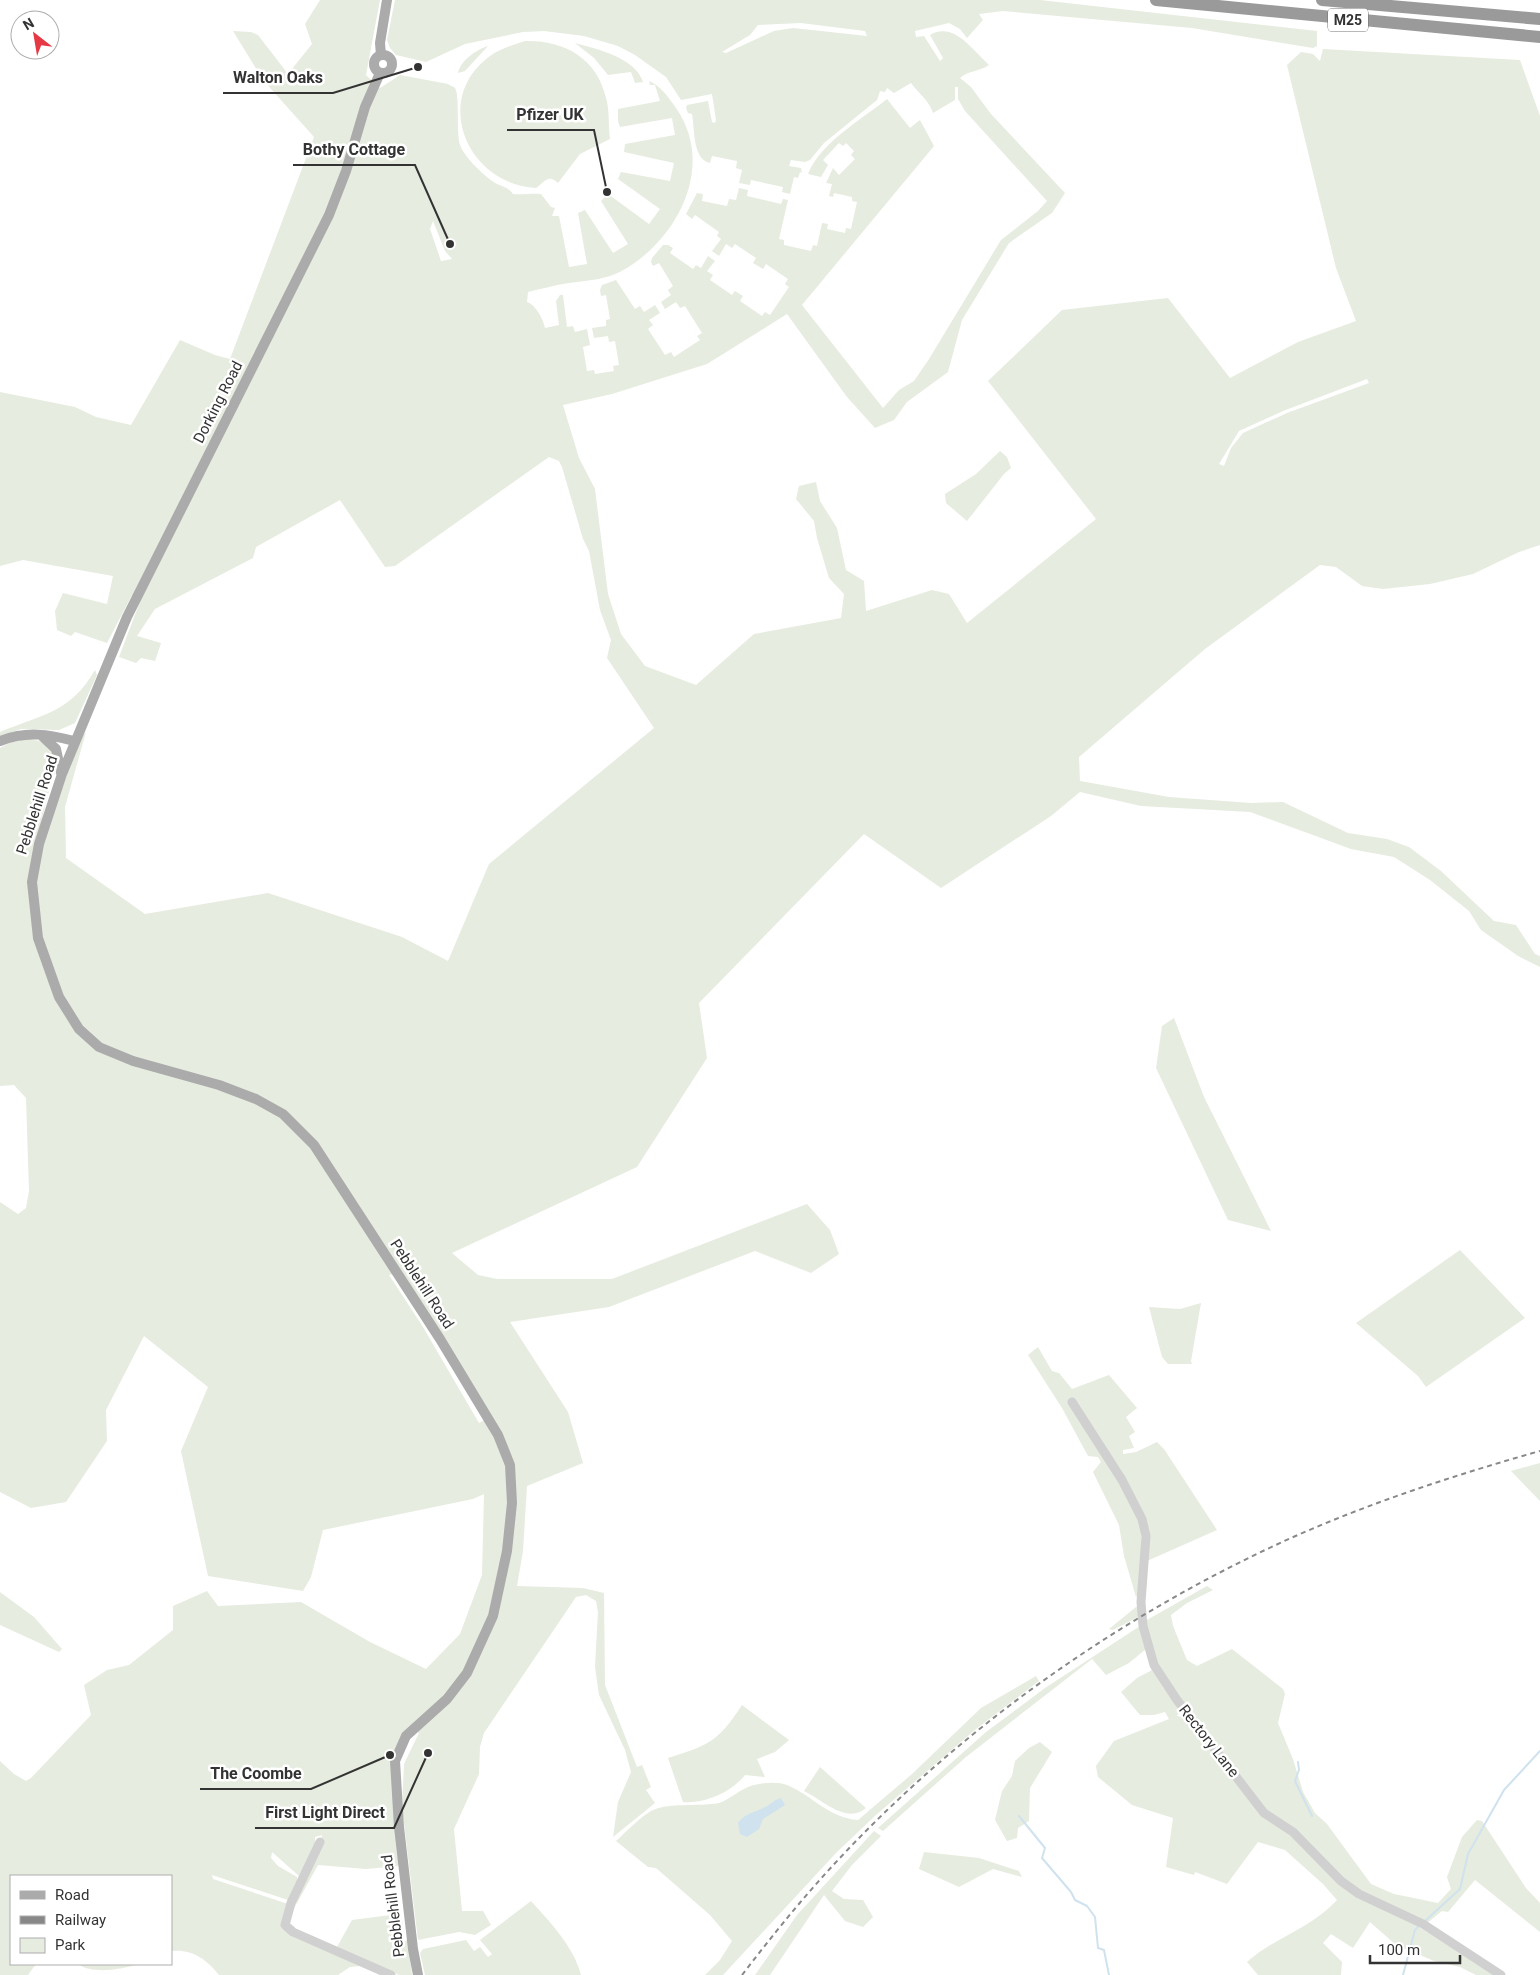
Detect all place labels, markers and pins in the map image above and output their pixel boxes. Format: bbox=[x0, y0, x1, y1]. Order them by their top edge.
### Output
callout: Walton Oaks bbox=[223, 62, 333, 93]
callout: Pfizer UK bbox=[507, 99, 594, 130]
callout: Bothy Cottage bbox=[293, 134, 415, 165]
callout: The Coombe bbox=[200, 1758, 311, 1789]
callout: First Light Direct bbox=[255, 1797, 394, 1828]

